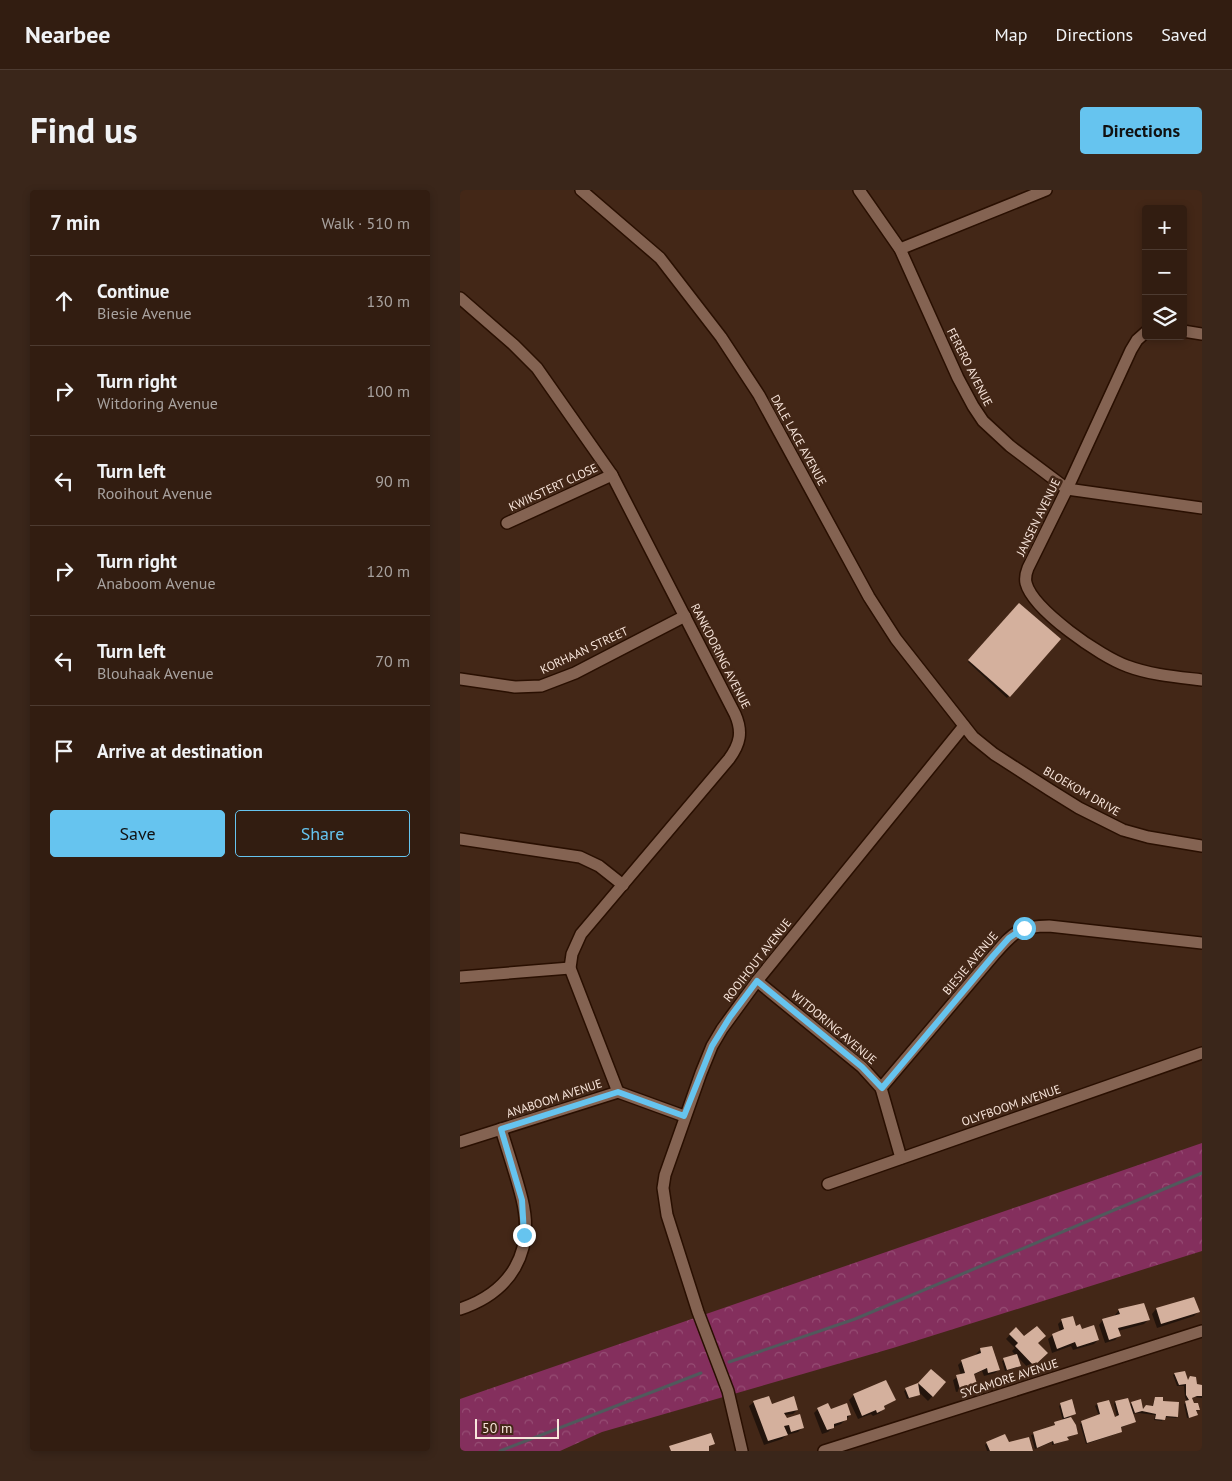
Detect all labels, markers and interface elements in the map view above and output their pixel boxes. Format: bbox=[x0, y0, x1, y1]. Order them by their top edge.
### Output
text: Nearbee bbox=[25, 19, 110, 50]
text: Map bbox=[995, 23, 1027, 46]
text: Directions bbox=[1055, 23, 1133, 46]
text: Saved bbox=[1161, 23, 1207, 46]
text: Find us bbox=[30, 107, 138, 153]
button: Directions bbox=[1080, 107, 1202, 154]
map controls bbox=[1142, 205, 1187, 340]
button: + bbox=[1142, 205, 1187, 250]
text: 7 min bbox=[50, 209, 100, 236]
text: Walk · 510 m bbox=[321, 213, 410, 233]
button: − bbox=[1142, 250, 1187, 295]
text: Continue bbox=[97, 279, 169, 303]
icon: ahead bbox=[50, 287, 78, 315]
text: 130 m bbox=[367, 291, 410, 311]
button: layers bbox=[1142, 295, 1187, 340]
text: Biesie Avenue bbox=[97, 303, 192, 323]
street label: FERERO AVENUE bbox=[944, 325, 996, 409]
text: Turn right bbox=[97, 369, 177, 393]
icon: right bbox=[50, 377, 78, 405]
text: 100 m bbox=[367, 381, 410, 401]
street label: DALE LACE AVENUE bbox=[768, 392, 830, 488]
text: Witdoring Avenue bbox=[97, 393, 218, 413]
text: Turn left bbox=[97, 459, 166, 483]
street label: KWIKSTERT CLOSE bbox=[506, 460, 600, 514]
icon: left bbox=[50, 467, 78, 495]
text: 90 m bbox=[375, 471, 410, 491]
street label: JANSEN AVENUE bbox=[1012, 476, 1063, 559]
text: Rooihout Avenue bbox=[97, 483, 212, 503]
text: Turn right bbox=[97, 549, 177, 573]
icon: right bbox=[50, 557, 78, 585]
text: 120 m bbox=[367, 561, 410, 581]
text: Anaboom Avenue bbox=[97, 573, 216, 593]
street label: RANKDORING AVENUE bbox=[688, 601, 754, 711]
street label: KORHAAN STREET bbox=[538, 623, 631, 677]
text: Turn left bbox=[97, 639, 166, 663]
icon: left bbox=[50, 647, 78, 675]
text: 70 m bbox=[375, 651, 410, 671]
text: Blouhaak Avenue bbox=[97, 663, 214, 683]
icon: arrive bbox=[50, 737, 78, 765]
text: Arrive at destination bbox=[97, 739, 263, 763]
street label: BLOEKOM DRIVE bbox=[1041, 763, 1123, 819]
button: Save bbox=[50, 810, 225, 857]
button: Share bbox=[235, 810, 410, 857]
street label: ROOIHOUT AVENUE bbox=[720, 915, 794, 1005]
route start bbox=[1013, 917, 1036, 940]
street label: BIESIE AVENUE bbox=[939, 928, 1001, 998]
street label: WITDORING AVENUE bbox=[788, 987, 880, 1067]
street label: ANABOOM AVENUE bbox=[504, 1075, 604, 1121]
street label: OLYFBOOM AVENUE bbox=[959, 1081, 1063, 1129]
route end bbox=[513, 1224, 536, 1247]
street label: SYCAMORE AVENUE bbox=[958, 1355, 1060, 1401]
scale bar bbox=[475, 1416, 559, 1439]
text: 50 m bbox=[482, 1419, 512, 1437]

